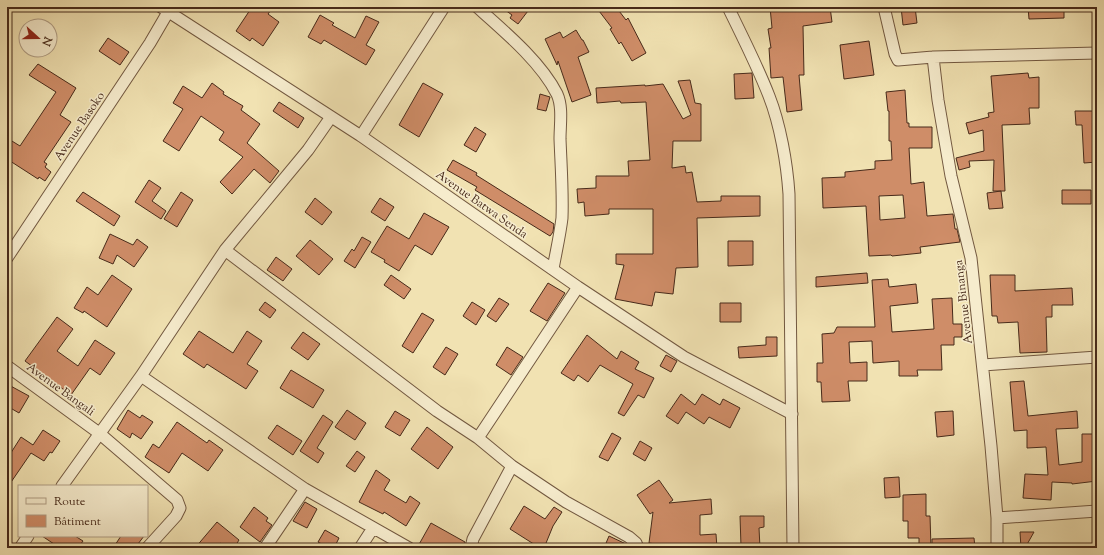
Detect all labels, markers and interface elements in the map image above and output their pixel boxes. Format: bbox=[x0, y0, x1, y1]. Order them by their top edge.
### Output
north arrow bbox=[18, 18, 58, 58]
text: N bbox=[37, 33, 56, 48]
street label: Avenue Basoko bbox=[50, 88, 110, 165]
street label: Avenue Batwa Senda bbox=[432, 166, 532, 244]
street label: Avenue Binanga bbox=[950, 258, 978, 345]
street label: Avenue Bangali bbox=[22, 359, 99, 421]
legend bbox=[18, 485, 148, 537]
text: Route bbox=[54, 493, 86, 511]
text: Bâtiment bbox=[54, 513, 101, 531]

